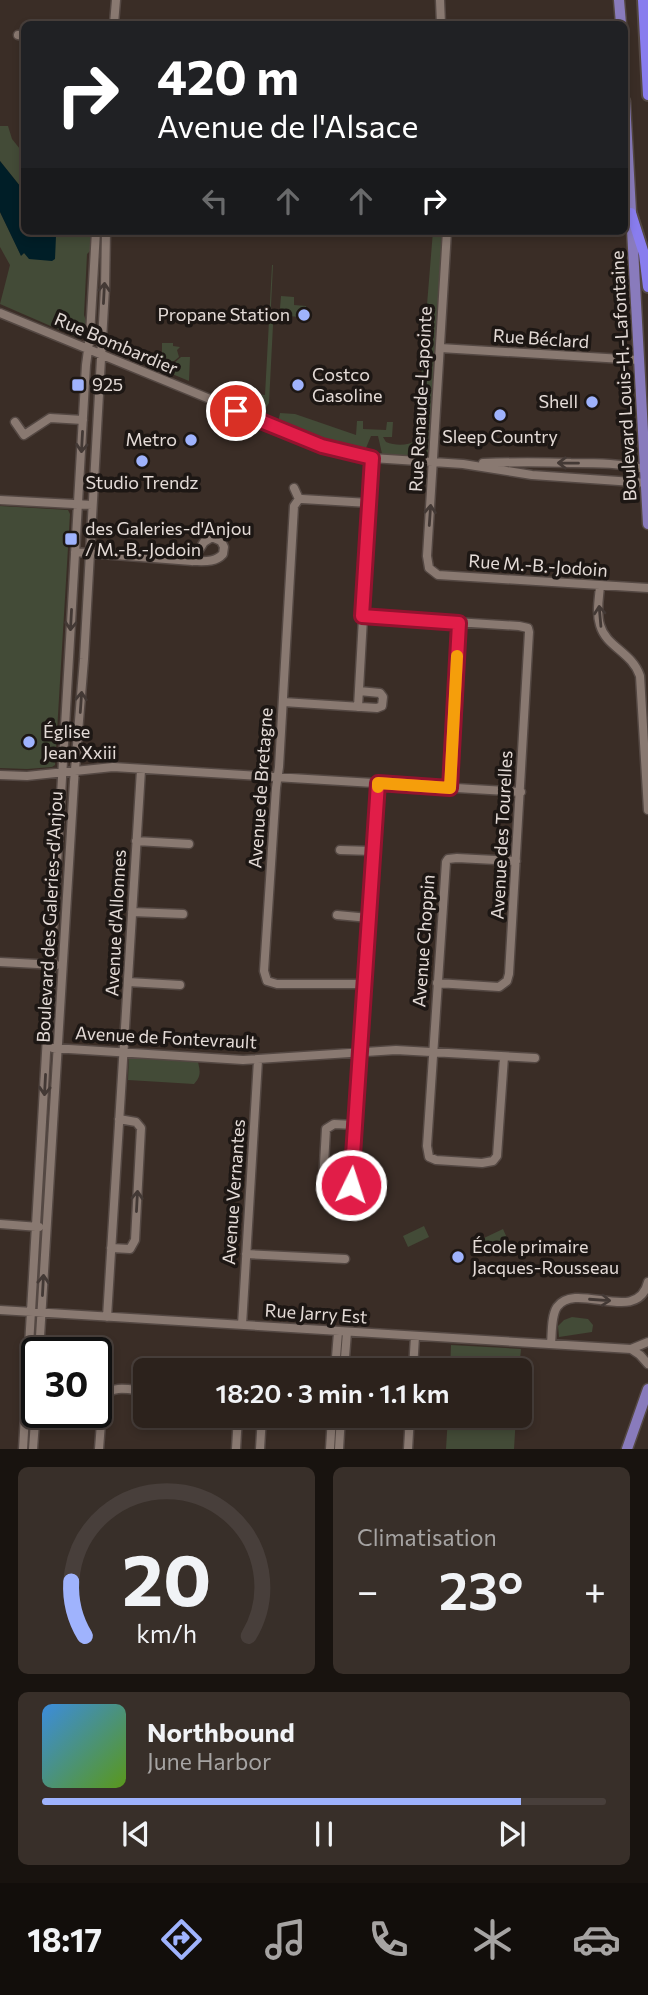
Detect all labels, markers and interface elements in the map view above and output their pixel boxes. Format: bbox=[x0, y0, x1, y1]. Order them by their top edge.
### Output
text: 420 m bbox=[157, 45, 299, 105]
icon: right bbox=[42, 49, 133, 140]
text: Avenue de l'Alsace bbox=[157, 105, 418, 145]
icon: left bbox=[196, 182, 234, 220]
icon: ahead bbox=[269, 182, 307, 220]
icon: ahead bbox=[342, 182, 380, 220]
icon: right bbox=[415, 182, 453, 220]
street label: Boulevard Louis-H.-Lafontaine bbox=[605, 250, 641, 502]
one-way arrow bbox=[98, 282, 111, 305]
place label: Propane Station bbox=[158, 303, 290, 325]
street label: Rue Renaude-Lapointe bbox=[404, 305, 436, 492]
street label: Rue Bombardier bbox=[51, 307, 181, 379]
marker: Propane Station bbox=[296, 307, 312, 323]
street label: Rue Béclard bbox=[492, 324, 590, 352]
place label: Costco Gasoline bbox=[312, 363, 383, 406]
place label: 925 bbox=[92, 373, 123, 395]
marker: 925 bbox=[70, 377, 86, 393]
marker: Costco Gasoline bbox=[290, 377, 306, 393]
pin bbox=[206, 381, 266, 441]
place label: Shell bbox=[538, 390, 578, 412]
icon: arrive bbox=[217, 392, 255, 430]
marker: Shell bbox=[584, 394, 600, 410]
marker: Sleep Country bbox=[492, 407, 508, 423]
place label: Sleep Country bbox=[442, 425, 558, 447]
place label: Metro bbox=[125, 428, 177, 450]
one-way arrow bbox=[75, 430, 88, 453]
marker: Metro bbox=[183, 432, 199, 448]
marker: Studio Trendz bbox=[134, 453, 150, 469]
one-way arrow bbox=[557, 456, 580, 470]
place label: Studio Trendz bbox=[85, 471, 199, 493]
one-way arrow bbox=[424, 504, 437, 526]
place label: des Galeries-d'Anjou / M.-B.-Jodoin bbox=[85, 517, 251, 560]
marker: des Galeries-d'Anjou / M.-B.-Jodoin bbox=[63, 531, 79, 547]
street label: Rue M.-B.-Jodoin bbox=[468, 549, 608, 581]
one-way arrow bbox=[593, 605, 606, 628]
one-way arrow bbox=[64, 609, 77, 631]
one-way arrow bbox=[75, 692, 88, 714]
street label: Avenue de Bretagne bbox=[243, 707, 277, 869]
place label: Église Jean Xxiii bbox=[43, 720, 117, 763]
marker: Église Jean Xxiii bbox=[21, 734, 37, 750]
street label: Avenue des Tourelles bbox=[486, 750, 516, 920]
street label: Boulevard des Galeries-d'Anjou bbox=[31, 791, 67, 1043]
street label: Avenue d'Allonnes bbox=[100, 849, 130, 997]
street label: Avenue Choppin bbox=[407, 874, 439, 1008]
street label: Avenue de Fontevrault bbox=[75, 1021, 257, 1053]
one-way arrow bbox=[38, 1073, 51, 1096]
street label: Avenue Vernantes bbox=[217, 1118, 249, 1266]
position arrow bbox=[314, 1148, 388, 1222]
one-way arrow bbox=[131, 1190, 144, 1212]
place label: École primaire Jacques-Rousseau bbox=[472, 1235, 619, 1278]
marker: École primaire Jacques-Rousseau bbox=[450, 1249, 466, 1265]
one-way arrow bbox=[37, 1274, 50, 1296]
one-way arrow bbox=[589, 1294, 611, 1307]
street label: Rue Jarry Est bbox=[264, 1298, 368, 1328]
speed limit sign: 30 bbox=[21, 1337, 112, 1428]
text: 18:20 · 3 min · 1.1 km bbox=[216, 1377, 449, 1408]
text: Climatisation bbox=[357, 1523, 497, 1551]
text: 20 bbox=[122, 1533, 211, 1622]
text: 23° bbox=[439, 1557, 524, 1621]
text: − bbox=[357, 1566, 379, 1613]
text: + bbox=[584, 1566, 606, 1613]
text: km/h bbox=[136, 1618, 197, 1648]
text: Northbound bbox=[147, 1716, 295, 1747]
text: June Harbor bbox=[147, 1747, 271, 1775]
icon: previous bbox=[117, 1815, 155, 1853]
icon: pause bbox=[305, 1815, 343, 1853]
icon: next bbox=[493, 1815, 531, 1853]
icon: directions bbox=[157, 1915, 206, 1964]
icon: music bbox=[261, 1915, 310, 1964]
icon: phone bbox=[364, 1915, 413, 1964]
icon: climate bbox=[468, 1915, 517, 1964]
icon: car bbox=[572, 1915, 621, 1964]
text: 18:17 bbox=[27, 1919, 102, 1959]

